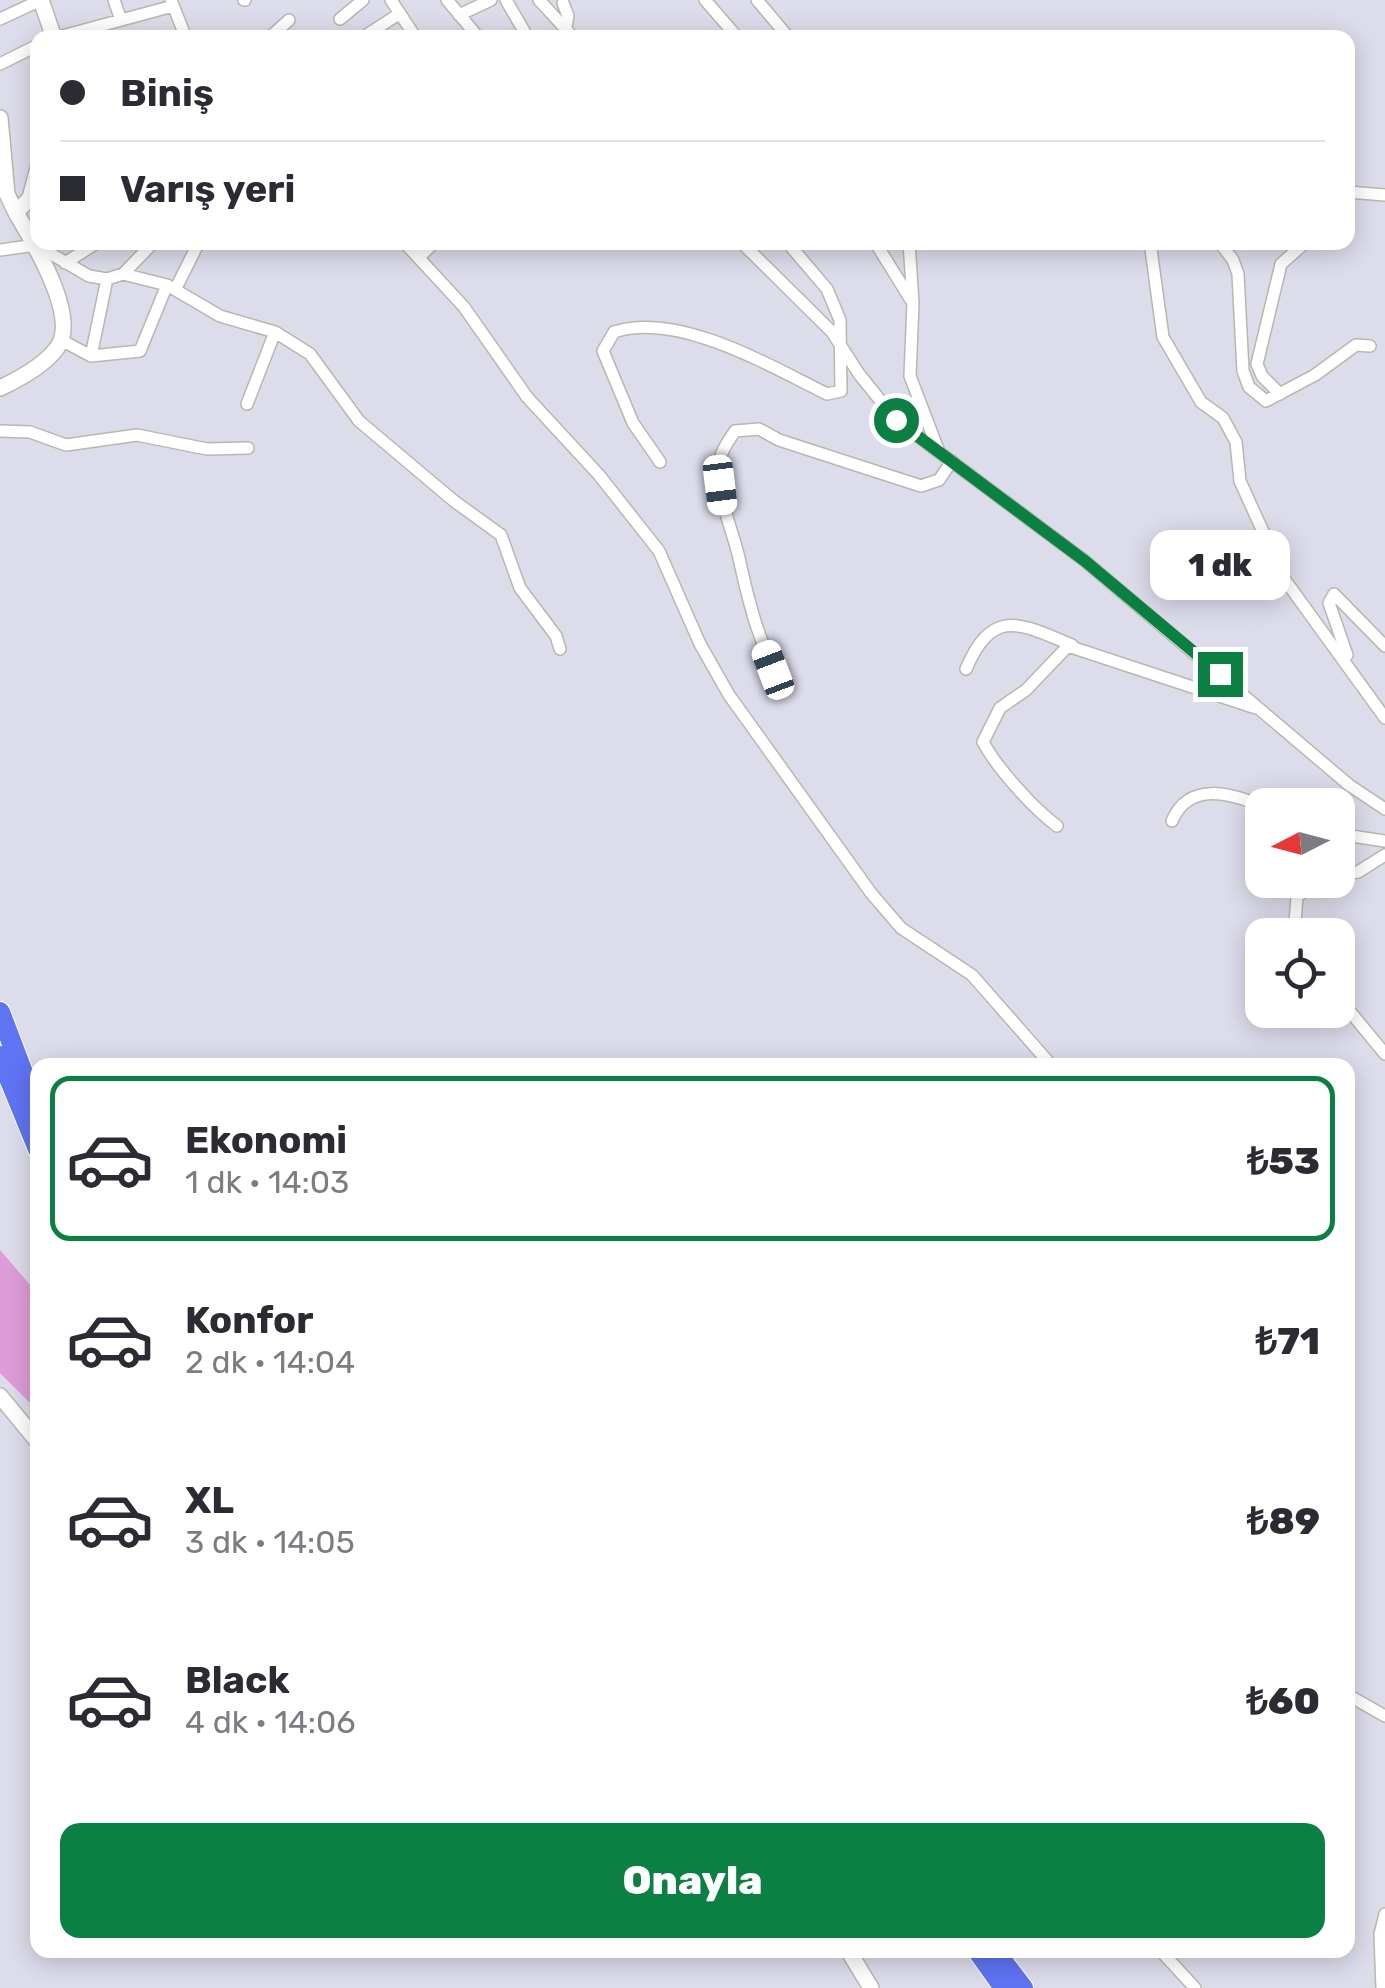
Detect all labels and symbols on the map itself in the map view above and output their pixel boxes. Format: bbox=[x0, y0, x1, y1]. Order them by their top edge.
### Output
route start bbox=[874, 398, 919, 443]
car bbox=[701, 453, 739, 517]
callout: 1 dk bbox=[1150, 529, 1290, 599]
car bbox=[748, 637, 798, 703]
route end bbox=[1198, 652, 1243, 697]
north arrow bbox=[1245, 788, 1355, 898]

